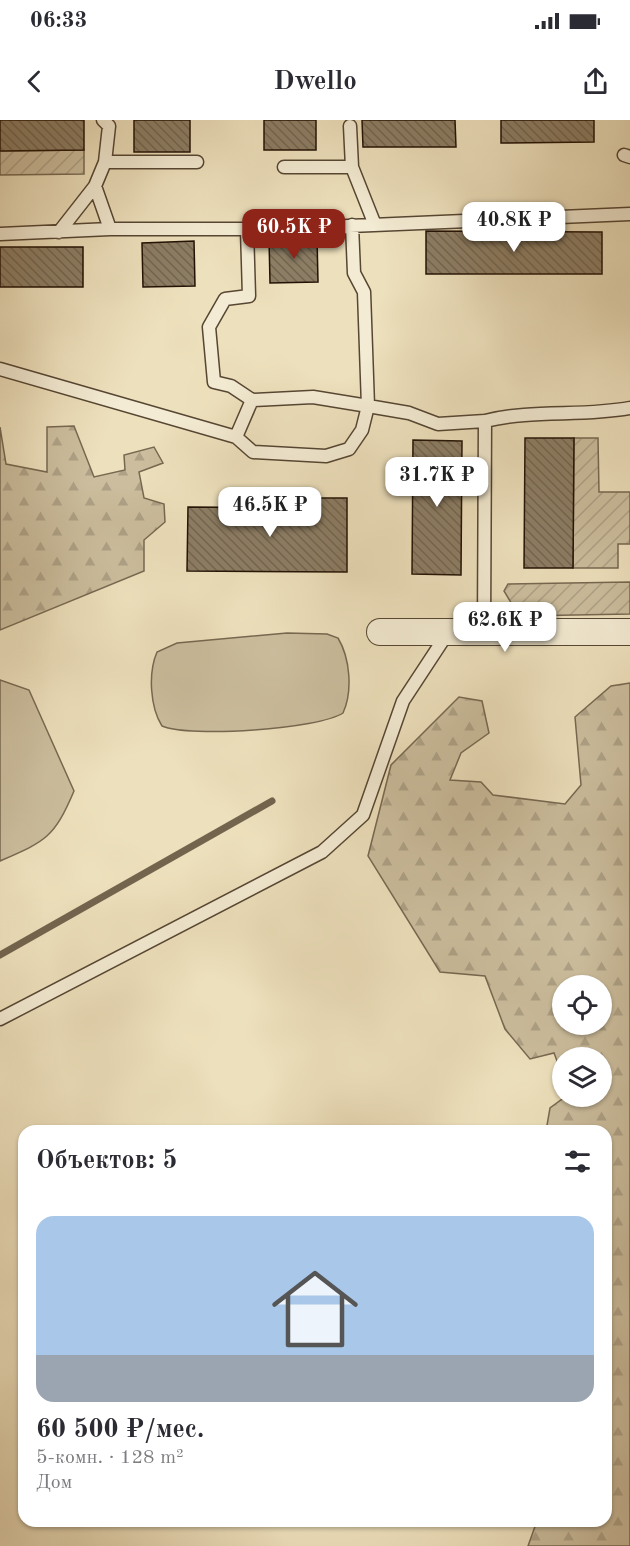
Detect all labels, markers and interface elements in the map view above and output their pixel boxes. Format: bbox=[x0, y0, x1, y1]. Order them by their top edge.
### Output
text: 06:33 bbox=[30, 10, 87, 32]
icon: back bbox=[18, 65, 51, 98]
icon: share bbox=[579, 65, 612, 98]
text: Dwello bbox=[273, 68, 357, 95]
pin: 40.8K ₽ bbox=[459, 202, 569, 253]
pin: 60.5K ₽ bbox=[239, 209, 349, 260]
text: 40.8K ₽ bbox=[476, 211, 552, 231]
text: 60.5K ₽ bbox=[256, 218, 332, 238]
pin: 31.7K ₽ bbox=[382, 457, 492, 508]
text: 31.7K ₽ bbox=[399, 466, 475, 486]
pin: 46.5K ₽ bbox=[215, 487, 325, 538]
text: 46.5K ₽ bbox=[232, 496, 308, 516]
pin: 62.6K ₽ bbox=[450, 602, 560, 653]
text: 62.6K ₽ bbox=[467, 611, 543, 631]
map controls bbox=[552, 975, 612, 1107]
button: locate bbox=[552, 975, 612, 1035]
button: layers bbox=[552, 1047, 612, 1107]
icon: filters bbox=[561, 1145, 594, 1178]
text: Объектов: 5 bbox=[36, 1148, 177, 1174]
icon: home bbox=[261, 1255, 369, 1363]
text: 60 500 ₽/мес. bbox=[36, 1417, 204, 1443]
text: 5-комн. · 128 m² bbox=[36, 1448, 184, 1468]
text: Дом bbox=[36, 1473, 72, 1493]

